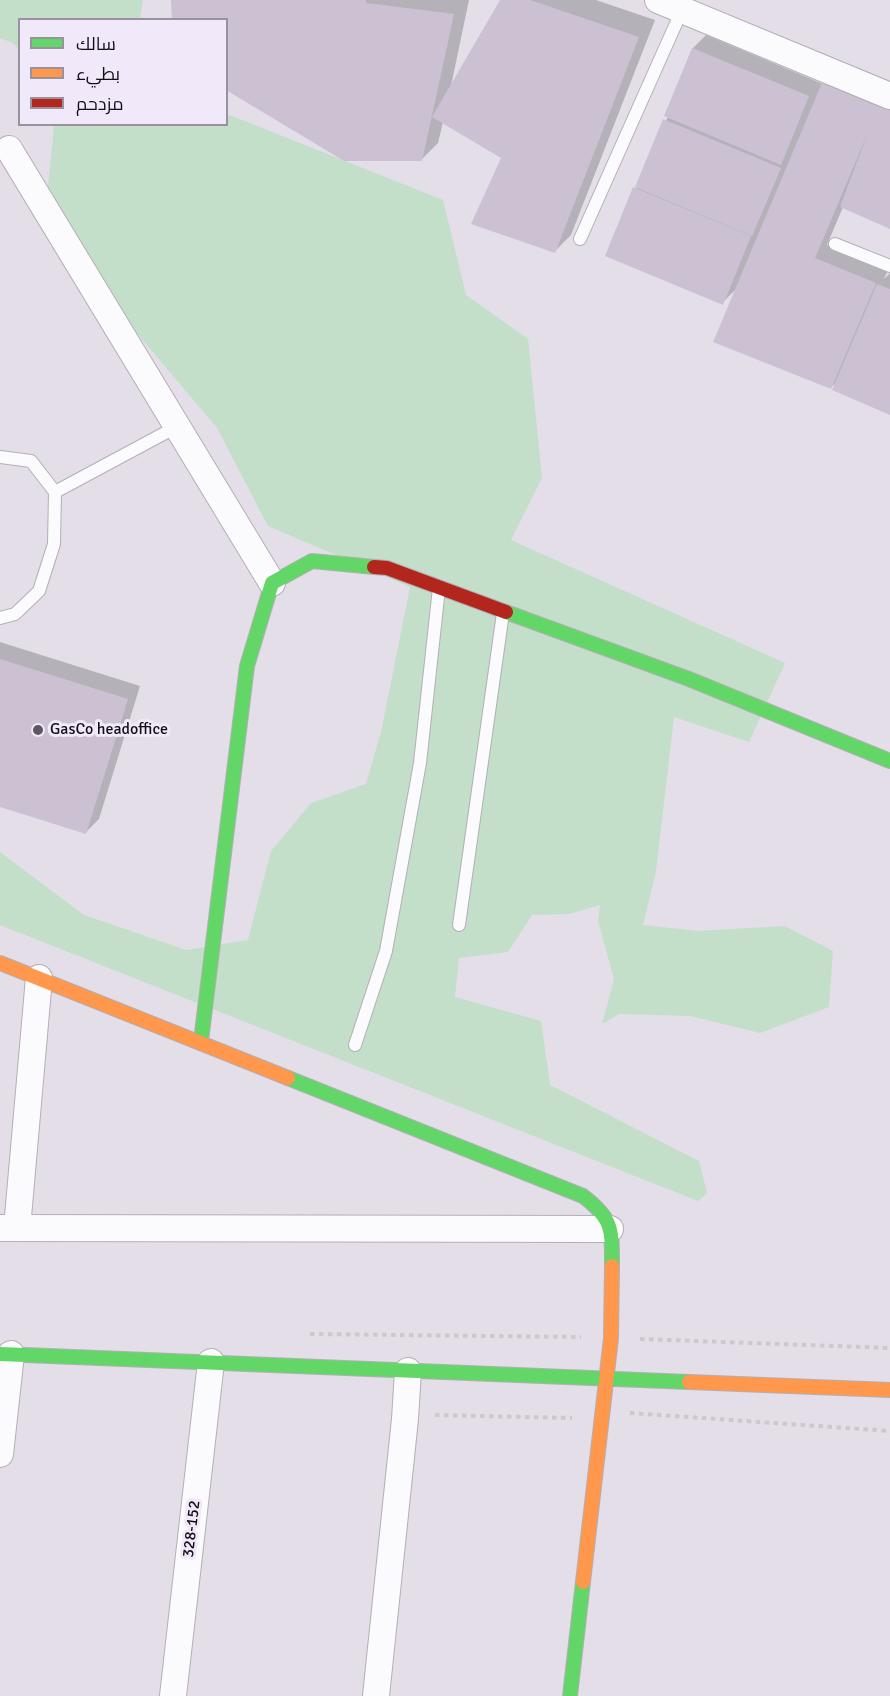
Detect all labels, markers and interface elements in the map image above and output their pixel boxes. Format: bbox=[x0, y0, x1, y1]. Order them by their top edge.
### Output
legend bbox=[18, 18, 228, 126]
text: سالك bbox=[76, 33, 116, 55]
text: بطيء bbox=[76, 63, 120, 85]
text: مزدحم bbox=[76, 93, 124, 115]
place label: GasCo headoffice bbox=[50, 720, 168, 740]
marker: GasCo headoffice bbox=[31, 723, 45, 737]
street label: 328-152 bbox=[179, 1499, 205, 1559]

